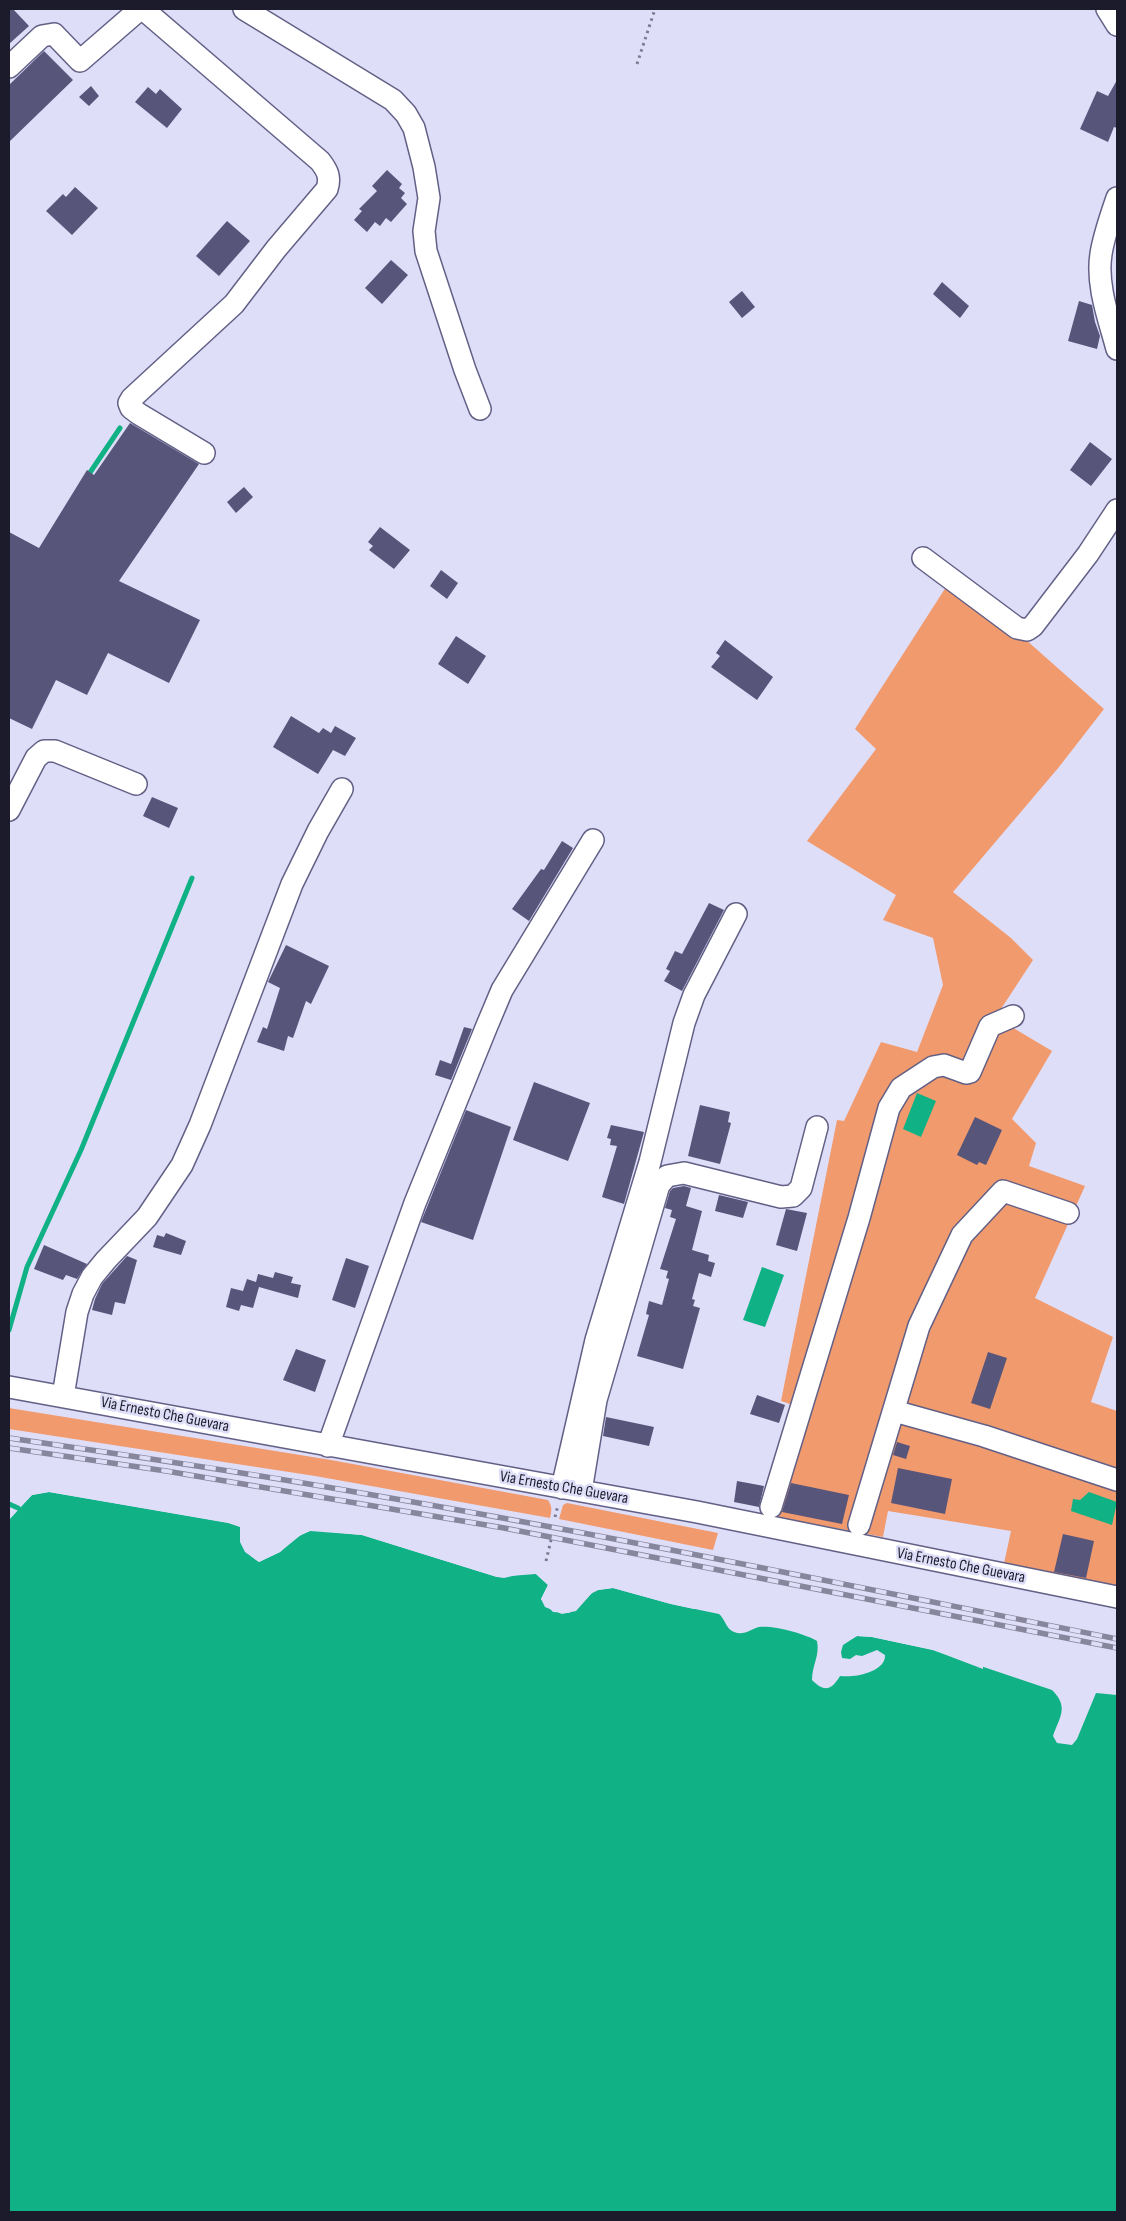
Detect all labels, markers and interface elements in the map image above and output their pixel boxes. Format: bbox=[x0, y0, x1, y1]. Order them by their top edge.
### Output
street label: Via Ernesto Che Guevara bbox=[99, 1393, 231, 1437]
street label: Via Ernesto Che Guevara bbox=[498, 1467, 630, 1509]
street label: Via Ernesto Che Guevara bbox=[895, 1544, 1027, 1588]

